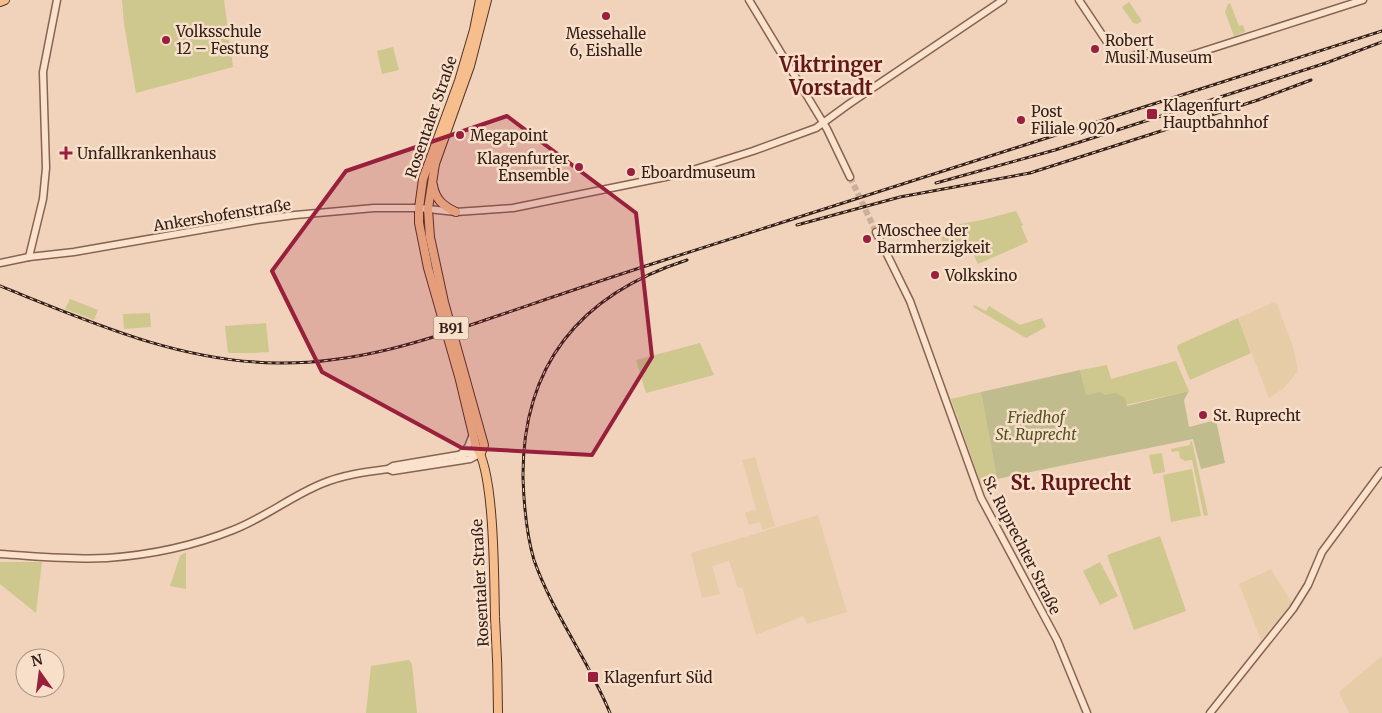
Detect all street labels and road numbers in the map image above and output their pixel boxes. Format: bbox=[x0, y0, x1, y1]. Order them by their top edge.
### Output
street label: Rosentaler Straße bbox=[401, 53, 461, 181]
street label: Ankershofenstraße bbox=[151, 195, 292, 235]
road number: B91 bbox=[434, 316, 468, 339]
street label: St. Ruprechter Straße bbox=[979, 473, 1065, 618]
street label: Rosentaler Straße bbox=[467, 518, 493, 647]

